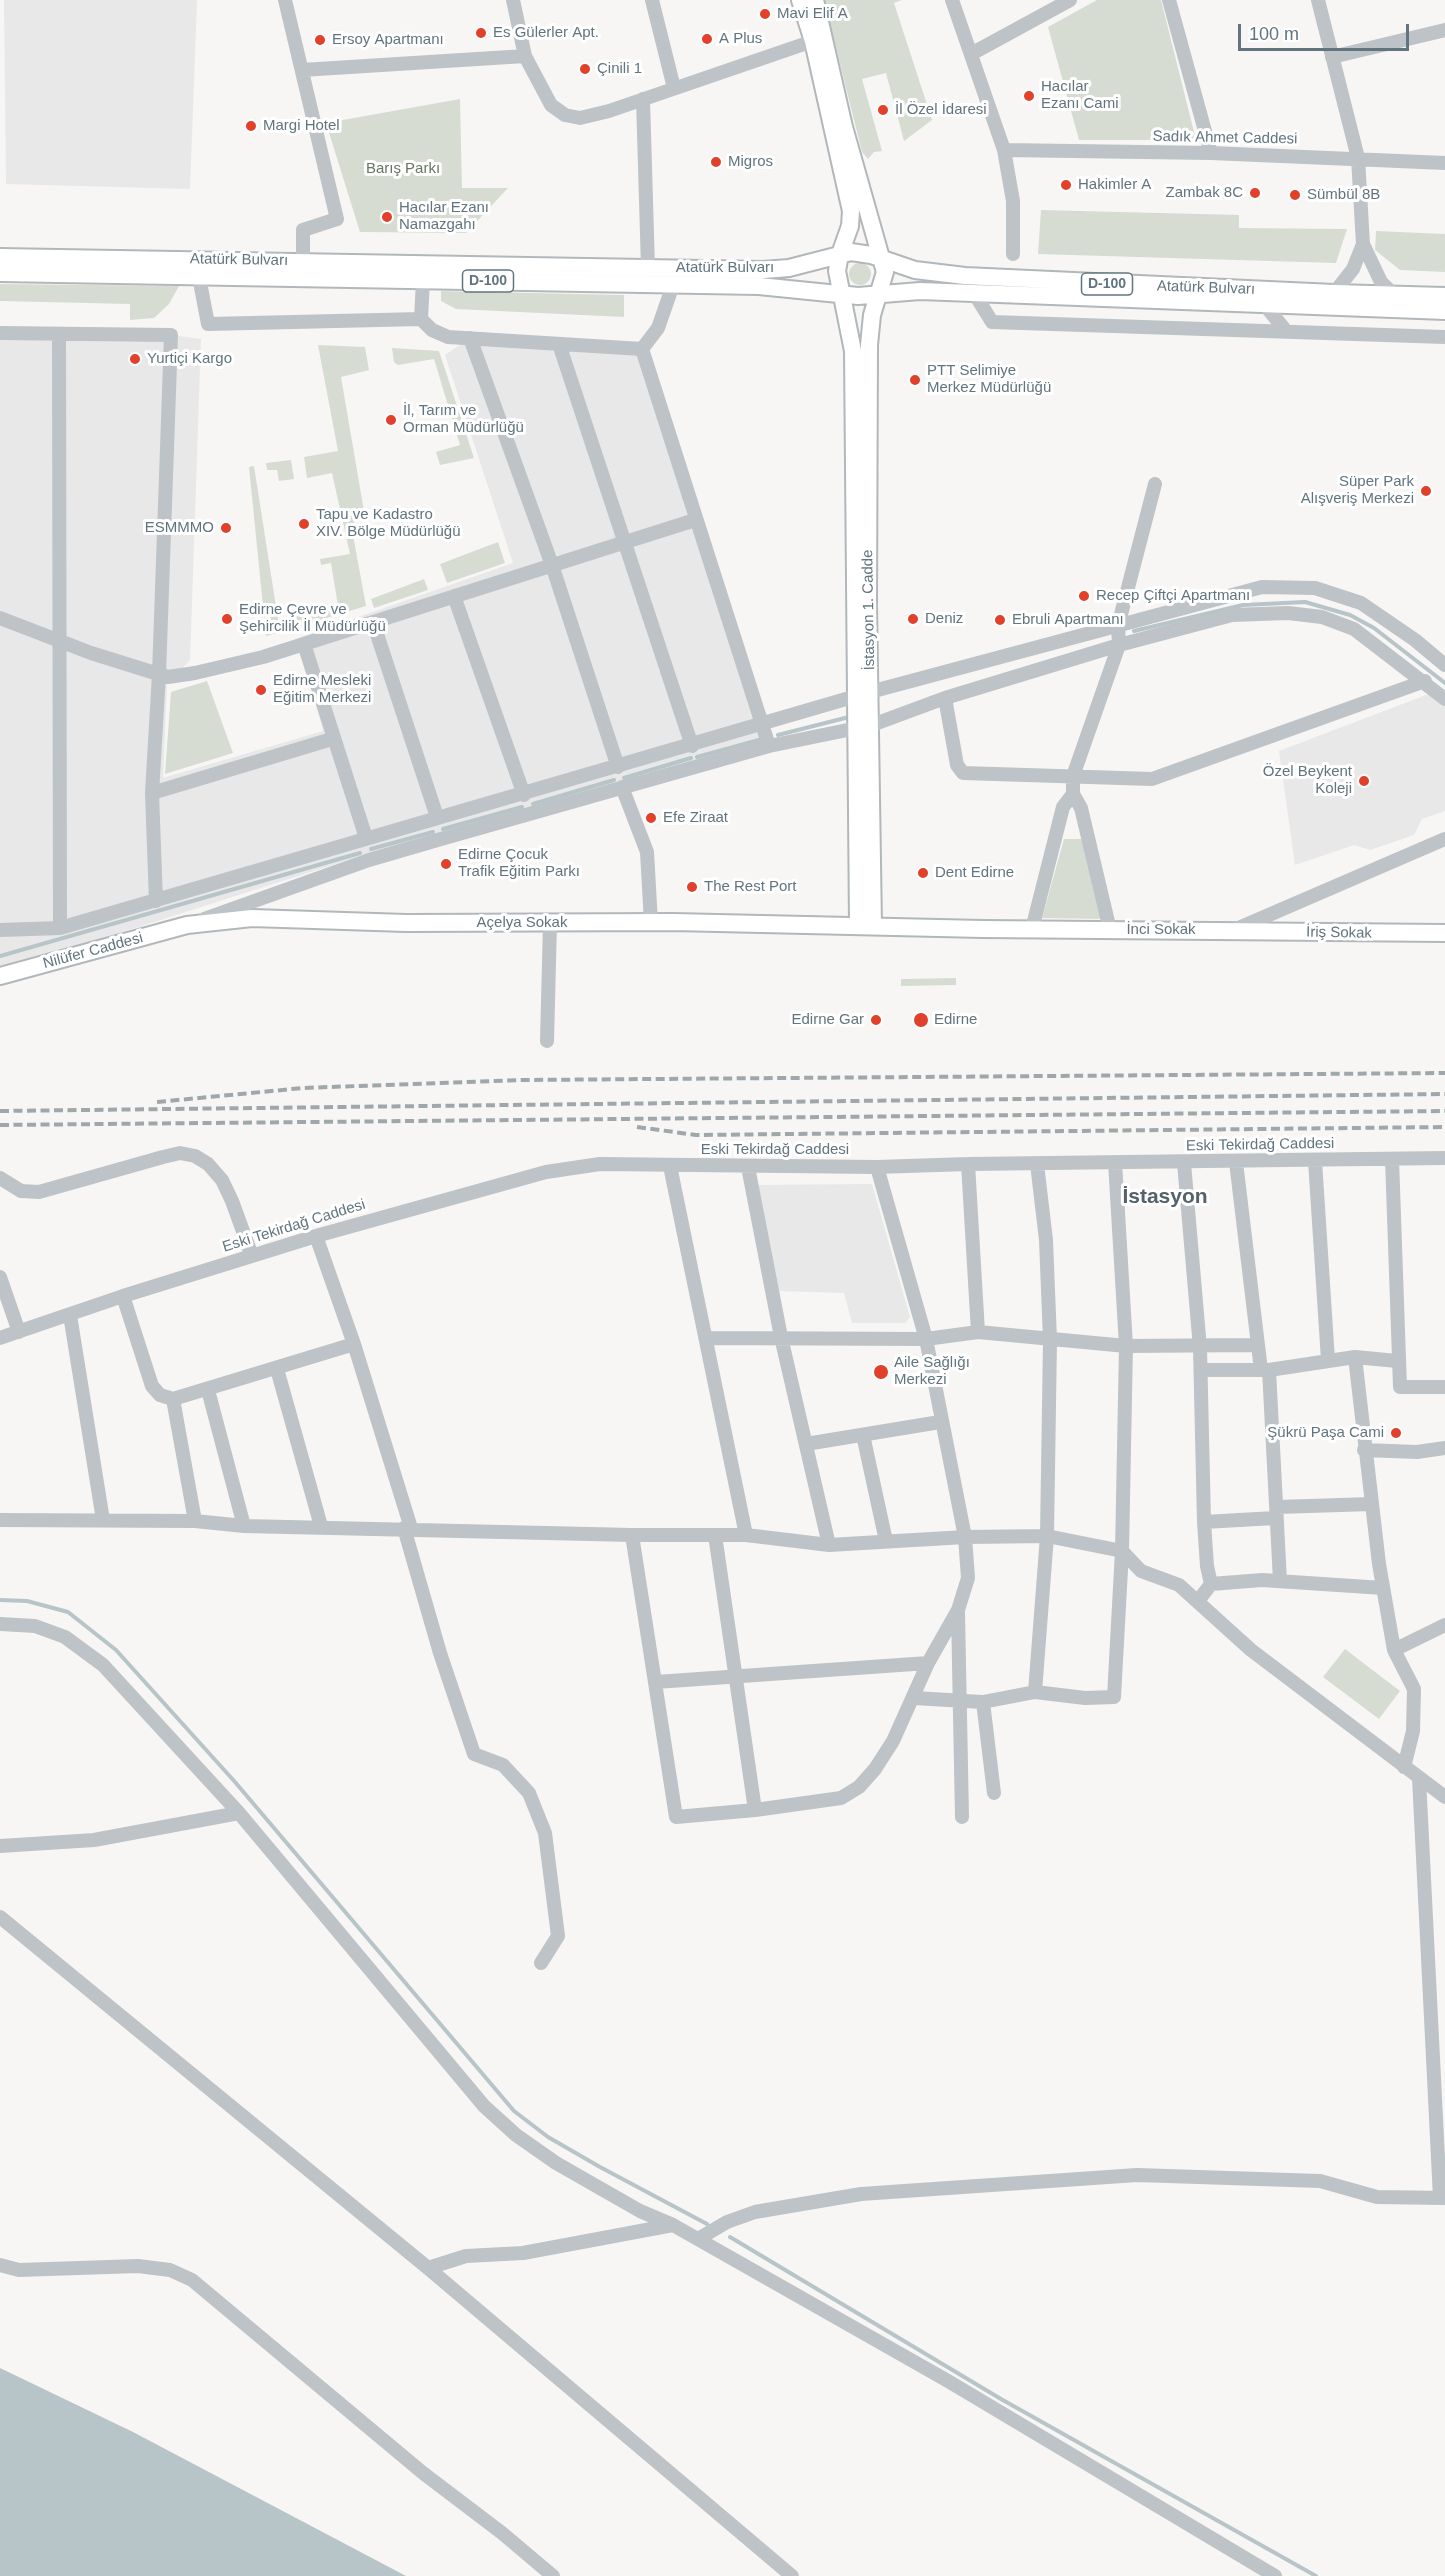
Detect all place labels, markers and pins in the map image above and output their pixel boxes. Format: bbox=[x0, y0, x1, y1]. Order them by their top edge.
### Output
place label: Mavi Elif A bbox=[777, 5, 848, 23]
marker: Mavi Elif A bbox=[758, 7, 772, 21]
place label: Es Gülerler Apt. bbox=[493, 24, 599, 42]
marker: Es Gülerler Apt. bbox=[474, 26, 488, 40]
place label: A Plus bbox=[719, 30, 762, 48]
place label: Ersoy Apartmanı bbox=[332, 31, 444, 49]
marker: A Plus bbox=[700, 32, 714, 46]
marker: Ersoy Apartmanı bbox=[313, 33, 327, 47]
place label: Çinili 1 bbox=[597, 60, 642, 78]
marker: Çinili 1 bbox=[578, 62, 592, 76]
place label: Hacılar Ezanı Cami bbox=[1041, 78, 1119, 113]
marker: Hacılar Ezanı Cami bbox=[1022, 89, 1036, 103]
place label: İl Özel İdaresi bbox=[895, 101, 987, 119]
marker: İl Özel İdaresi bbox=[876, 103, 890, 117]
place label: Margi Hotel bbox=[263, 117, 340, 135]
marker: Margi Hotel bbox=[244, 119, 258, 133]
place label: Migros bbox=[728, 153, 773, 171]
marker: Migros bbox=[709, 155, 723, 169]
place label: Hakimler A bbox=[1078, 176, 1151, 194]
marker: Hakimler A bbox=[1059, 178, 1073, 192]
place label: Zambak 8C bbox=[1165, 184, 1243, 202]
marker: Zambak 8C bbox=[1248, 186, 1262, 200]
place label: Sümbül 8B bbox=[1307, 186, 1380, 204]
marker: Sümbül 8B bbox=[1288, 188, 1302, 202]
place label: Hacılar Ezanı Namazgahı bbox=[399, 199, 489, 234]
marker: Hacılar Ezanı Namazgahı bbox=[380, 210, 394, 224]
place label: Yurtiçi Kargo bbox=[147, 350, 232, 368]
marker: Yurtiçi Kargo bbox=[128, 352, 142, 366]
place label: PTT Selimiye Merkez Müdürlüğü bbox=[927, 362, 1051, 397]
marker: PTT Selimiye Merkez Müdürlüğü bbox=[908, 373, 922, 387]
place label: İl, Tarım ve Orman Müdürlüğü bbox=[403, 402, 524, 437]
marker: İl, Tarım ve Orman Müdürlüğü bbox=[384, 413, 398, 427]
place label: Süper Park Alışveriş Merkezi bbox=[1301, 473, 1414, 508]
marker: Süper Park Alışveriş Merkezi bbox=[1419, 484, 1433, 498]
place label: Tapu ve Kadastro XIV. Bölge Müdürlüğü bbox=[316, 506, 461, 541]
marker: Tapu ve Kadastro XIV. Bölge Müdürlüğü bbox=[297, 517, 311, 531]
place label: ESMMMO bbox=[145, 519, 214, 537]
marker: ESMMMO bbox=[219, 521, 233, 535]
place label: Recep Çiftçi Apartmanı bbox=[1096, 587, 1250, 605]
marker: Recep Çiftçi Apartmanı bbox=[1077, 589, 1091, 603]
place label: Edirne Çevre ve Şehircilik İl Müdürlüğü bbox=[239, 601, 386, 636]
place label: Deniz bbox=[925, 610, 963, 628]
place label: Ebruli Apartmanı bbox=[1012, 611, 1124, 629]
marker: Edirne Çevre ve Şehircilik İl Müdürlüğü bbox=[220, 612, 234, 626]
marker: Deniz bbox=[906, 612, 920, 626]
marker: Ebruli Apartmanı bbox=[993, 613, 1007, 627]
place label: Edirne Mesleki Eğitim Merkezi bbox=[273, 672, 371, 707]
marker: Edirne Mesleki Eğitim Merkezi bbox=[254, 683, 268, 697]
place label: Özel Beykent Koleji bbox=[1263, 763, 1352, 798]
marker: Özel Beykent Koleji bbox=[1357, 774, 1371, 788]
place label: Efe Ziraat bbox=[663, 809, 728, 827]
marker: Efe Ziraat bbox=[644, 811, 658, 825]
place label: Edirne Çocuk Trafik Eğitim Parkı bbox=[458, 846, 580, 881]
marker: Edirne Çocuk Trafik Eğitim Parkı bbox=[439, 857, 453, 871]
place label: Dent Edirne bbox=[935, 864, 1014, 882]
marker: Dent Edirne bbox=[916, 866, 930, 880]
place label: The Rest Port bbox=[704, 878, 797, 896]
marker: The Rest Port bbox=[685, 880, 699, 894]
place label: Edirne Gar bbox=[791, 1011, 864, 1029]
marker: Edirne bbox=[912, 1011, 930, 1029]
place label: Edirne bbox=[934, 1011, 977, 1029]
marker: Edirne Gar bbox=[869, 1013, 883, 1027]
place label: Aile Sağlığı Merkezi bbox=[894, 1354, 970, 1389]
marker: Aile Sağlığı Merkezi bbox=[872, 1363, 890, 1381]
place label: Şükrü Paşa Cami bbox=[1267, 1424, 1384, 1442]
marker: Şükrü Paşa Cami bbox=[1389, 1426, 1403, 1440]

